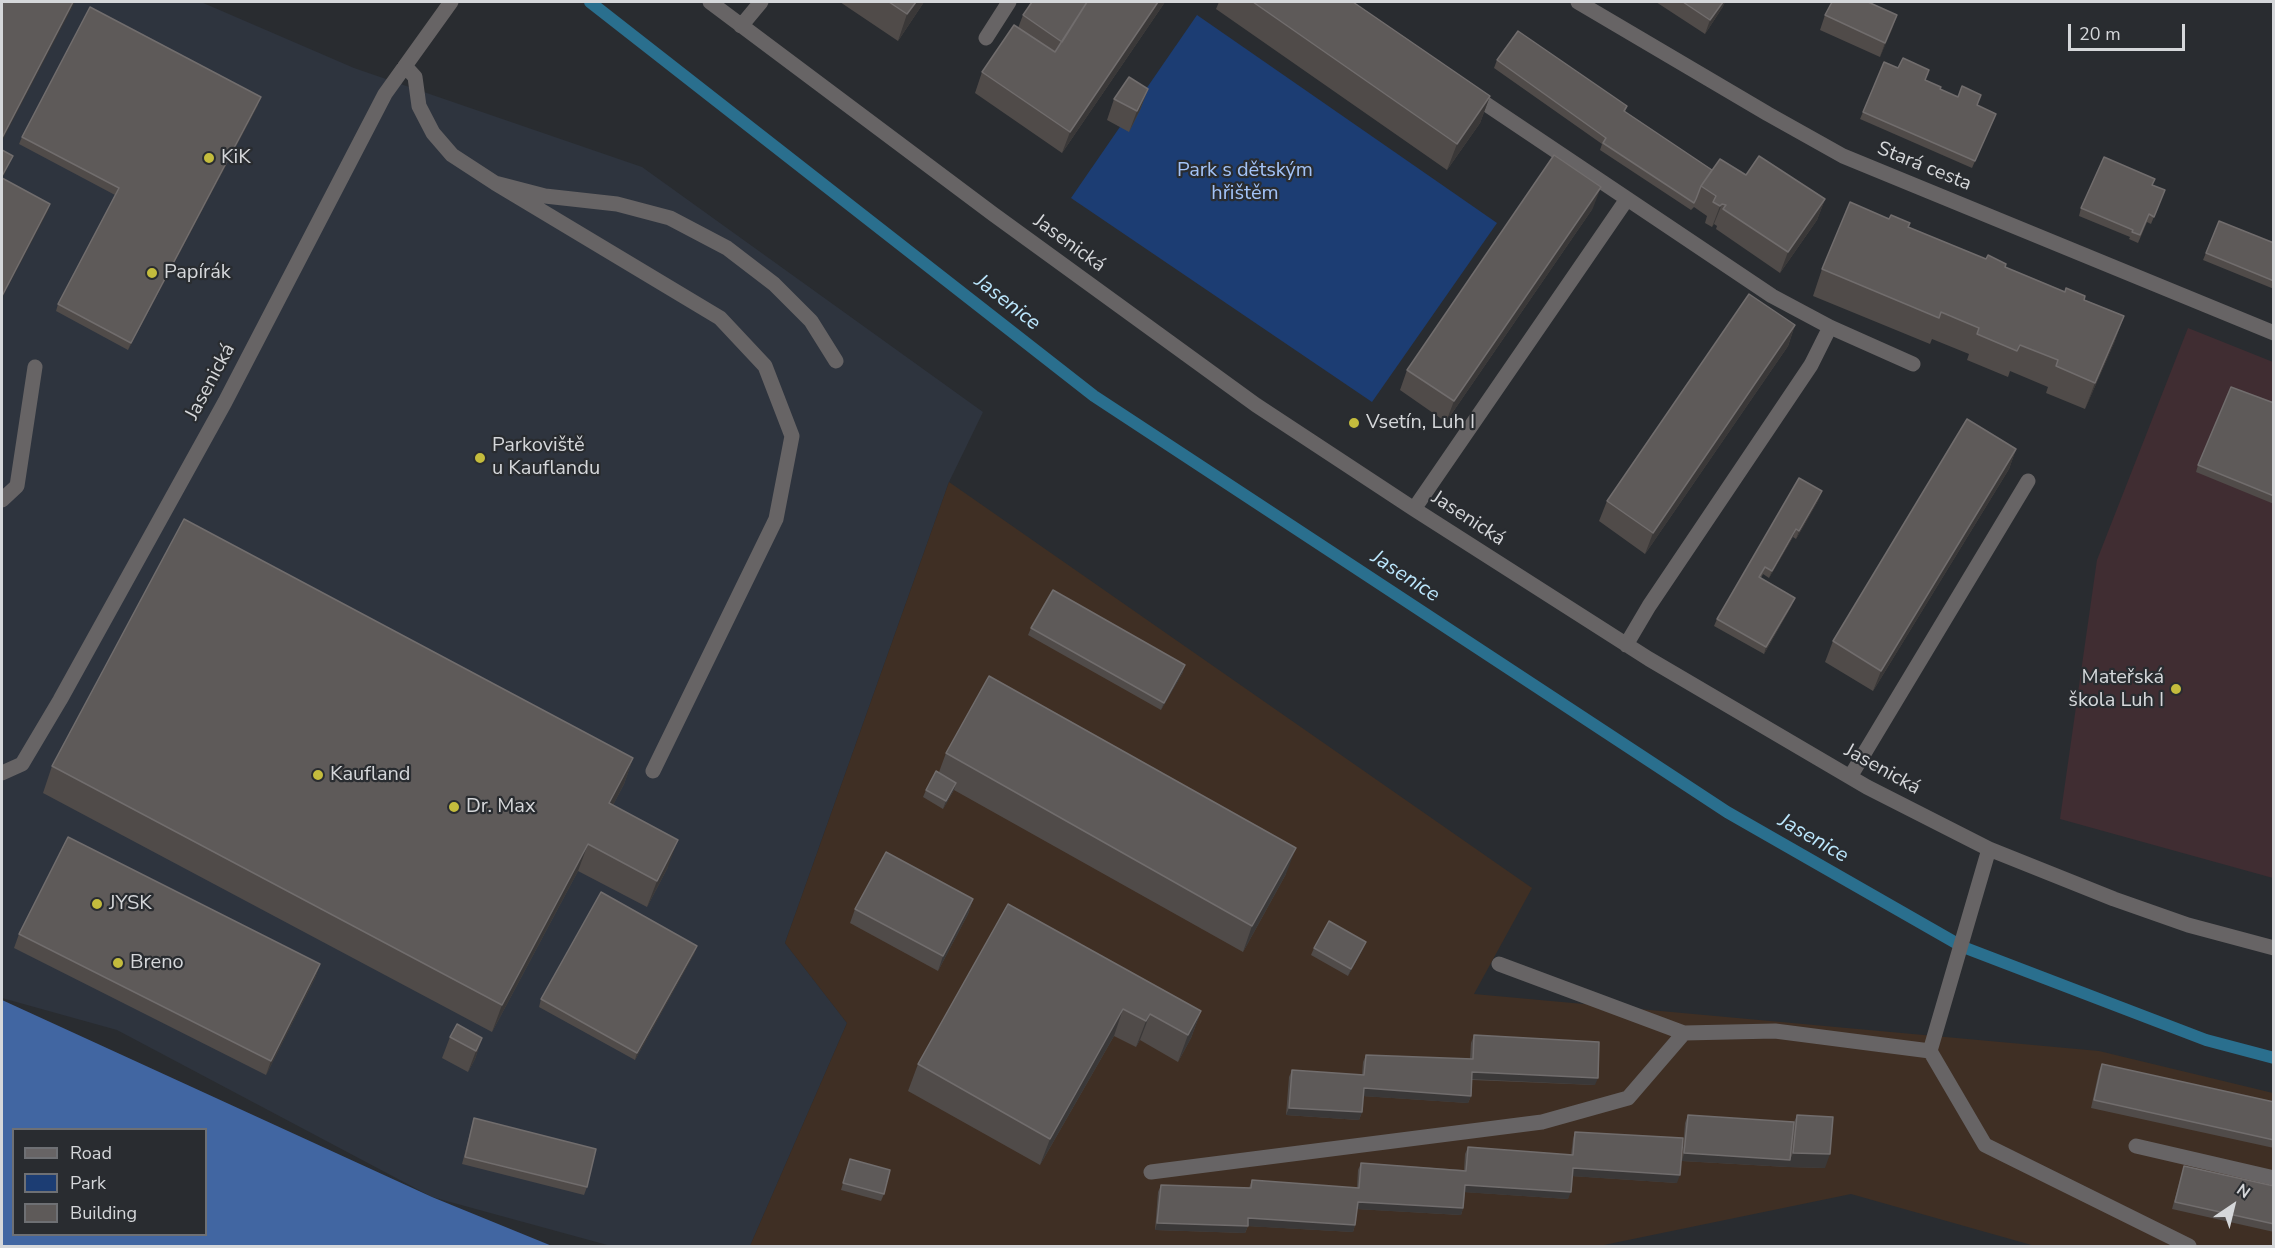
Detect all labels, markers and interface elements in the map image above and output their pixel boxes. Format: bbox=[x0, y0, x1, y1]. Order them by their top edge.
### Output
scale bar bbox=[2071, 12, 2188, 50]
text: 20 m bbox=[2079, 22, 2121, 46]
street label: Stará cesta bbox=[1873, 137, 1975, 197]
place label: KiK bbox=[221, 146, 251, 170]
marker: KiK bbox=[202, 151, 216, 165]
park label: Park s dětským hřištěm bbox=[1177, 159, 1313, 206]
street label: Jasenická bbox=[1028, 210, 1110, 278]
place label: Papírák bbox=[164, 261, 231, 285]
marker: Papírák bbox=[145, 266, 159, 280]
water label: Jasenice bbox=[969, 269, 1045, 337]
street label: Jasenická bbox=[181, 340, 241, 424]
place label: Vsetín, Luh I bbox=[1366, 411, 1475, 435]
marker: Vsetín, Luh I bbox=[1347, 416, 1361, 430]
place label: Parkoviště u Kauflandu bbox=[492, 434, 600, 481]
marker: Parkoviště u Kauflandu bbox=[473, 451, 487, 465]
street label: Jasenická bbox=[1427, 486, 1509, 552]
water label: Jasenice bbox=[1366, 546, 1444, 608]
place label: Mateřská škola Luh I bbox=[2068, 666, 2164, 713]
marker: Mateřská škola Luh I bbox=[2169, 682, 2183, 696]
street label: Jasenická bbox=[1840, 739, 1924, 801]
place label: Kaufland bbox=[330, 763, 411, 787]
marker: Kaufland bbox=[311, 768, 325, 782]
place label: Dr. Max bbox=[466, 795, 535, 819]
marker: Dr. Max bbox=[447, 800, 461, 814]
water label: Jasenice bbox=[1773, 809, 1853, 869]
place label: JYSK bbox=[109, 892, 152, 916]
marker: JYSK bbox=[90, 897, 104, 911]
place label: Breno bbox=[130, 951, 184, 975]
marker: Breno bbox=[111, 956, 125, 970]
legend bbox=[12, 1128, 207, 1236]
text: Road bbox=[70, 1141, 112, 1165]
text: Park bbox=[70, 1171, 106, 1195]
north arrow bbox=[2203, 1176, 2263, 1236]
text: N bbox=[2232, 1179, 2255, 1204]
text: Building bbox=[70, 1201, 137, 1225]

